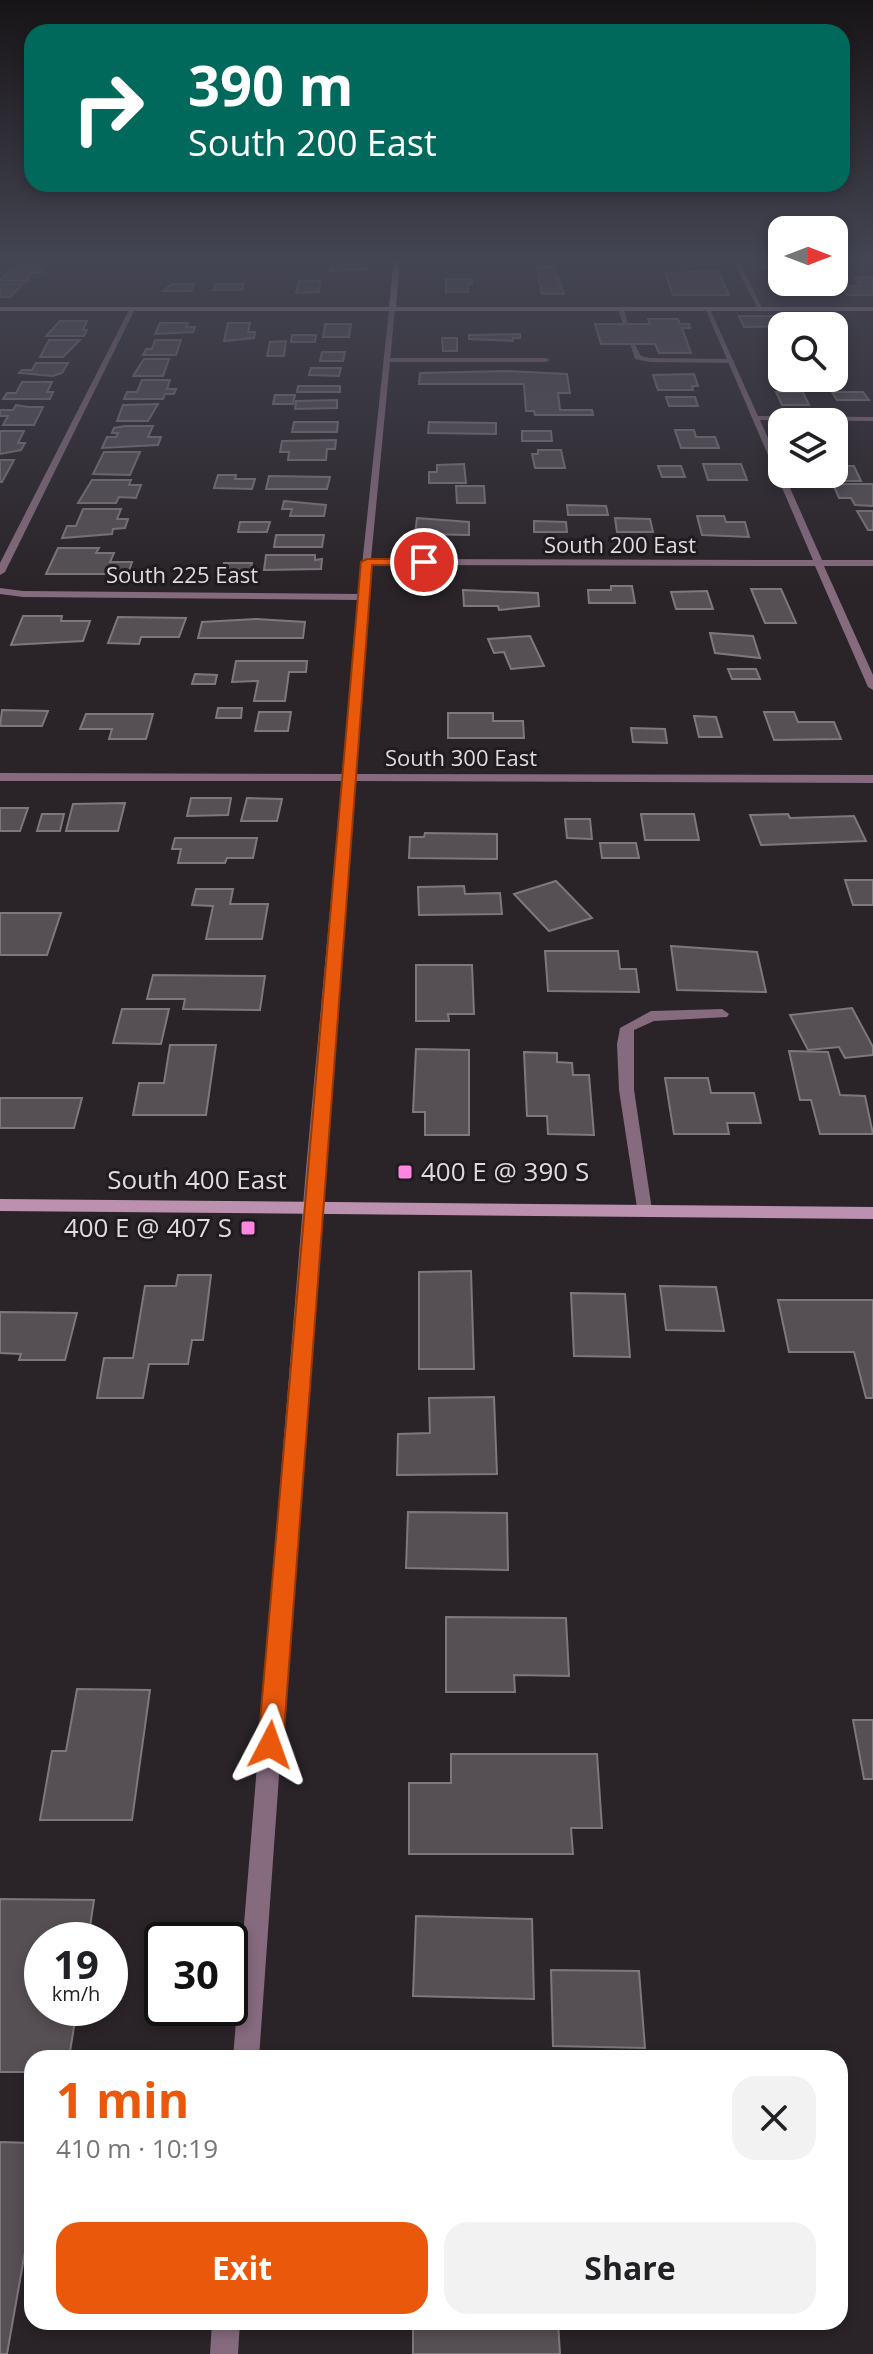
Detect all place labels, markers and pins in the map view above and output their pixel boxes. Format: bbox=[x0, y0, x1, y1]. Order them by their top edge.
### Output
pin bbox=[390, 528, 458, 596]
place label: 400 E @ 390 S bbox=[421, 1153, 589, 1189]
marker: 400 E @ 390 S bbox=[396, 1163, 414, 1181]
place label: 400 E @ 407 S bbox=[64, 1209, 232, 1245]
marker: 400 E @ 407 S bbox=[239, 1219, 257, 1237]

